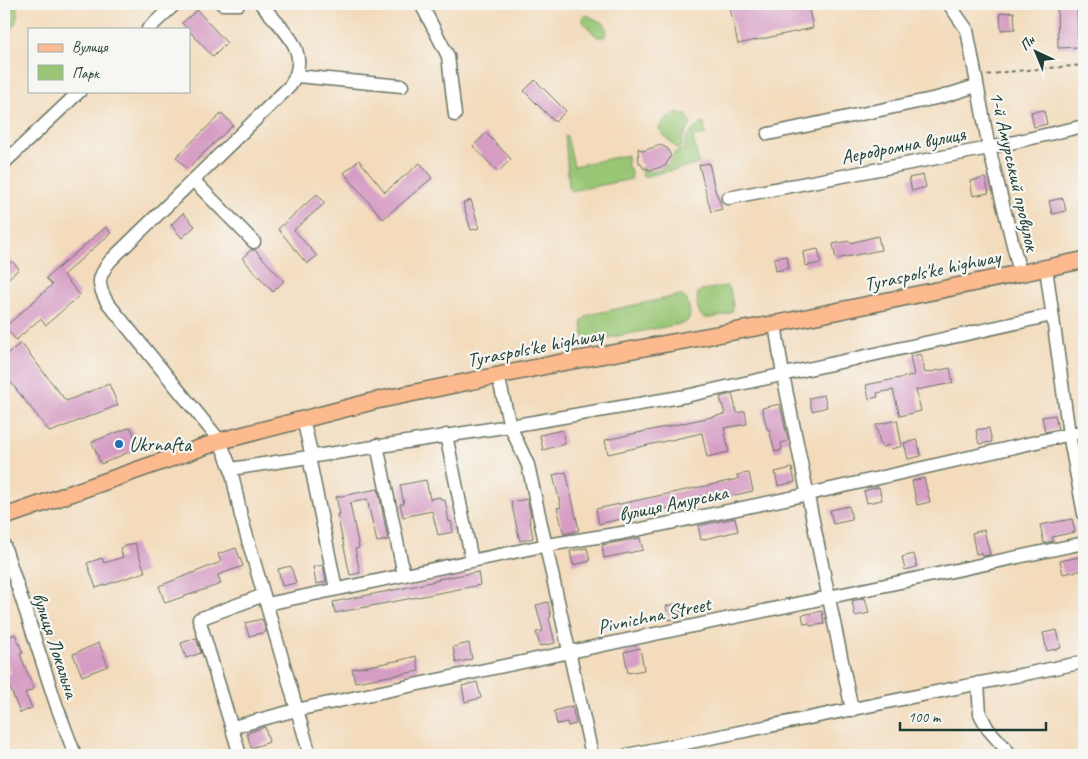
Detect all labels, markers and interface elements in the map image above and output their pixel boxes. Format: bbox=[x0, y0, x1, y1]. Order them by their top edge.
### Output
legend bbox=[28, 28, 190, 92]
north arrow bbox=[1010, 28, 1060, 78]
text: Пн bbox=[1016, 31, 1039, 54]
text: Вулиця bbox=[72, 38, 109, 57]
text: Парк bbox=[72, 64, 100, 83]
street label: 1-й Амурський провулок bbox=[984, 89, 1045, 255]
street label: Аеродромна вулиця bbox=[839, 121, 968, 170]
street label: Tyraspols'ke highway bbox=[862, 243, 1004, 297]
street label: Tyraspols'ke highway bbox=[465, 322, 607, 373]
place label: Ukrnafta bbox=[129, 432, 193, 457]
marker: Ukrnafta bbox=[113, 438, 125, 450]
street label: вулиця Амурська bbox=[616, 479, 732, 527]
street label: вулиця Локальна bbox=[27, 589, 85, 703]
street label: Pivnichna Street bbox=[595, 591, 715, 640]
scale bar bbox=[900, 699, 1047, 731]
text: 100 m bbox=[908, 708, 942, 727]

